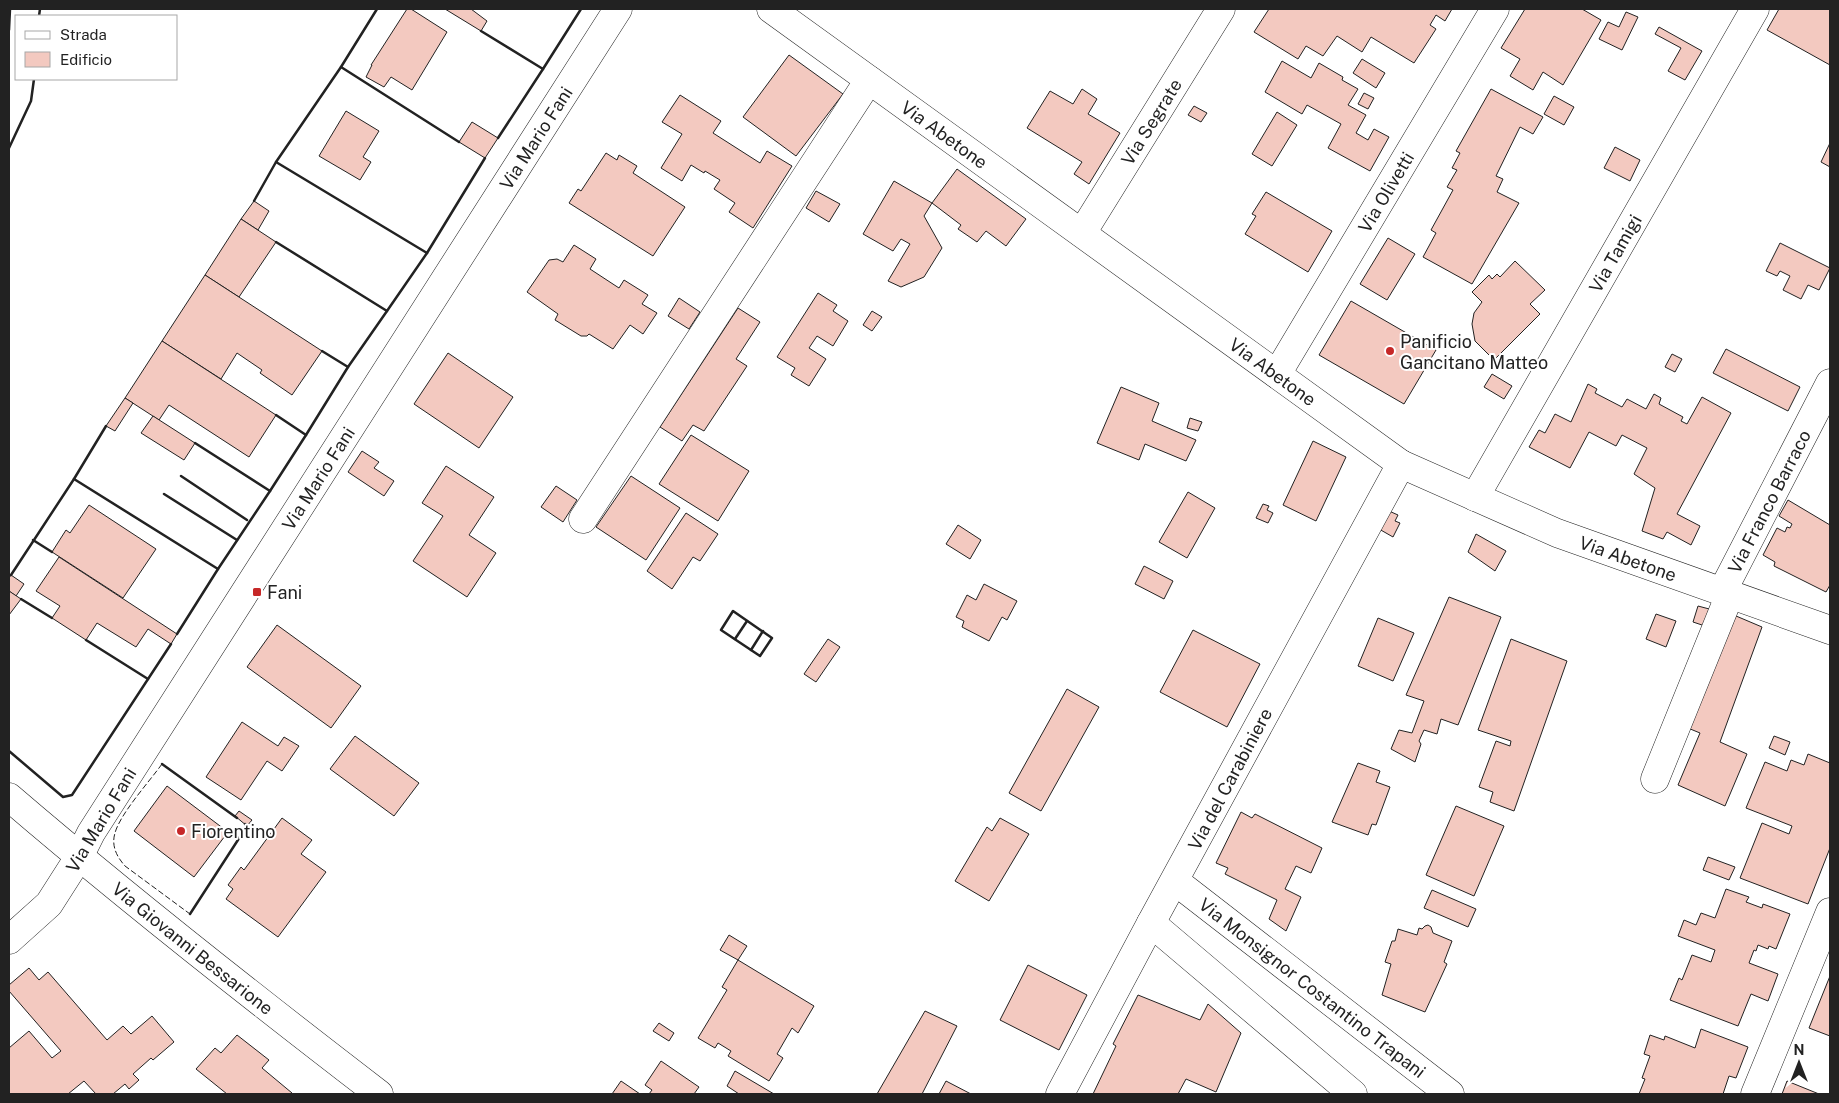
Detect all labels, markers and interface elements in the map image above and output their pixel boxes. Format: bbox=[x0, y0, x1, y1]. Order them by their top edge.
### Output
legend bbox=[15, 15, 178, 80]
text: Strada bbox=[60, 26, 107, 43]
text: Edificio bbox=[60, 51, 112, 68]
street label: Via Segrate bbox=[1116, 75, 1186, 169]
street label: Via Mario Fani bbox=[495, 82, 576, 193]
street label: Via Abetone bbox=[897, 96, 992, 173]
street label: Via Olivetti bbox=[1354, 148, 1418, 236]
street label: Via Tamigi bbox=[1584, 211, 1645, 296]
place label: Panificio Gancitano Matteo bbox=[1400, 331, 1548, 373]
street label: Via Abetone bbox=[1225, 333, 1320, 410]
marker: Panificio Gancitano Matteo bbox=[1384, 345, 1396, 357]
street label: Via Mario Fani bbox=[277, 423, 359, 534]
street label: Via Franco Barraco bbox=[1723, 426, 1815, 577]
street label: Via Abetone bbox=[1577, 531, 1680, 585]
place label: Fani bbox=[267, 582, 302, 603]
marker: Fani bbox=[251, 586, 263, 598]
street label: Via del Carabiniere bbox=[1184, 704, 1276, 854]
street label: Via Mario Fani bbox=[62, 764, 140, 876]
place label: Fiorentino bbox=[191, 821, 276, 842]
marker: Fiorentino bbox=[175, 825, 187, 837]
street label: Via Giovanni Bessarione bbox=[108, 878, 277, 1019]
street label: Via Monsignor Costantino Trapani bbox=[1195, 893, 1430, 1082]
north arrow bbox=[1774, 1038, 1824, 1088]
text: N bbox=[1794, 1042, 1804, 1058]

